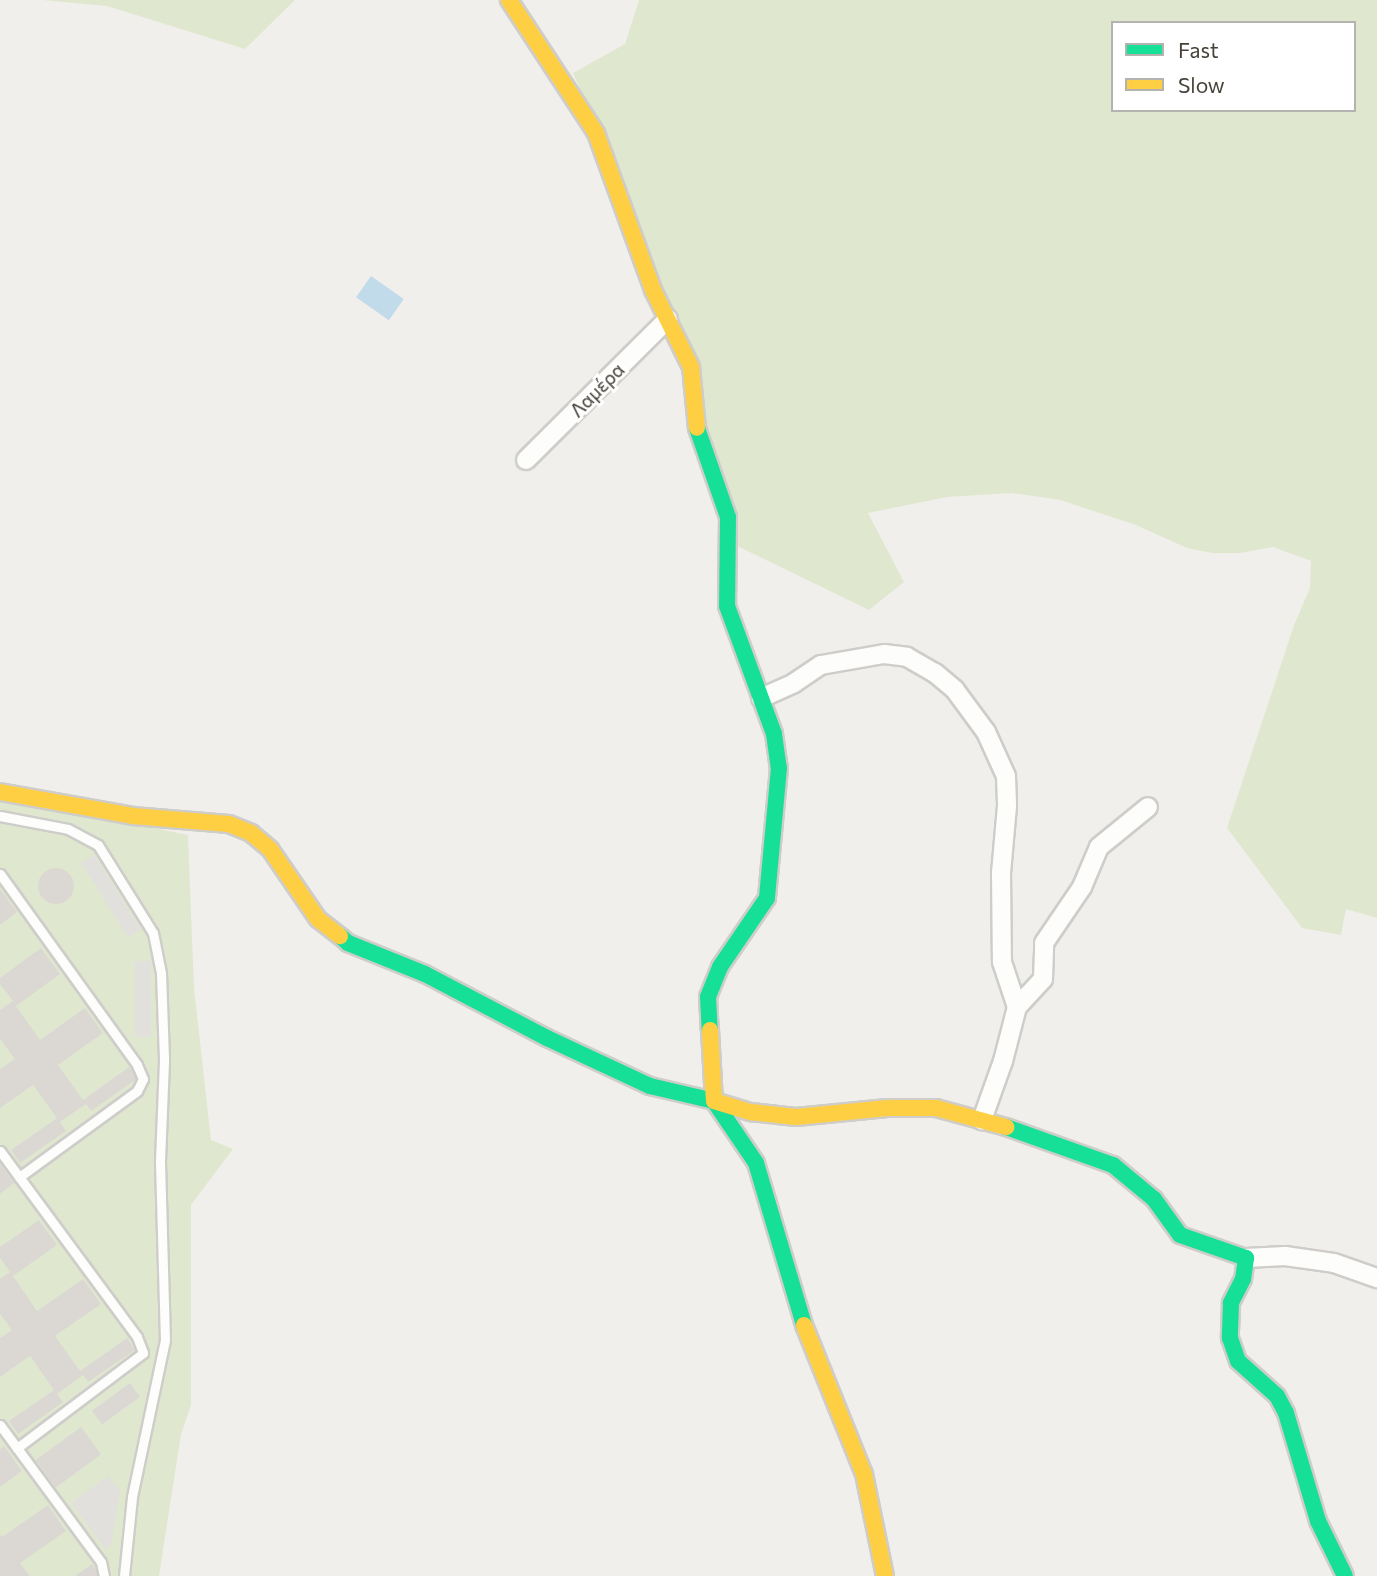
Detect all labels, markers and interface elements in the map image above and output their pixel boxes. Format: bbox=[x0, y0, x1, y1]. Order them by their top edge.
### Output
legend bbox=[1111, 21, 1356, 112]
text: Fast bbox=[1178, 37, 1219, 62]
text: Slow bbox=[1178, 72, 1225, 97]
street label: Λαμέρα bbox=[565, 358, 629, 422]

